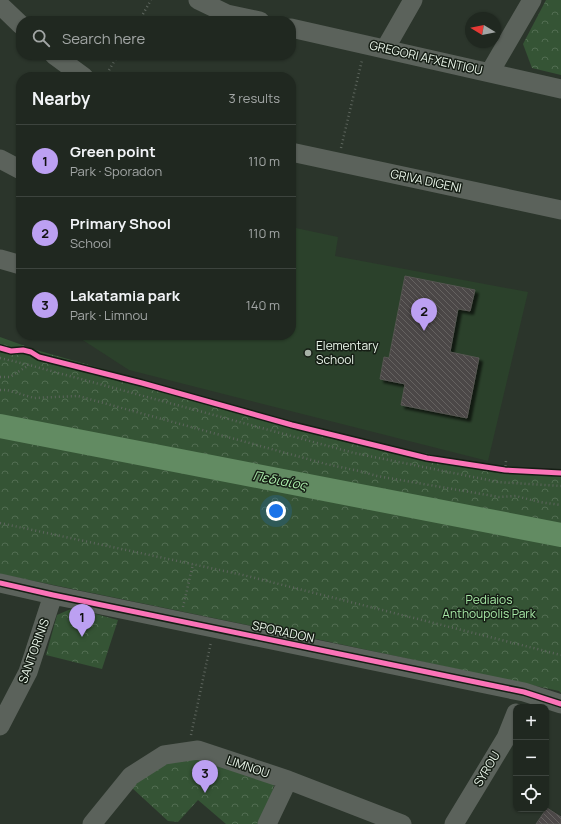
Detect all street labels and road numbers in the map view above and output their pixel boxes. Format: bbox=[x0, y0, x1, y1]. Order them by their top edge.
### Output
street label: GREGORI AFXENTIOU bbox=[368, 36, 484, 79]
street label: GRIVA DIGENI bbox=[389, 165, 463, 196]
street label: SANTORINIS bbox=[14, 616, 53, 686]
street label: SPORADON bbox=[250, 617, 316, 646]
street label: SYROU bbox=[469, 748, 504, 790]
street label: LIMNOU bbox=[224, 751, 272, 782]

